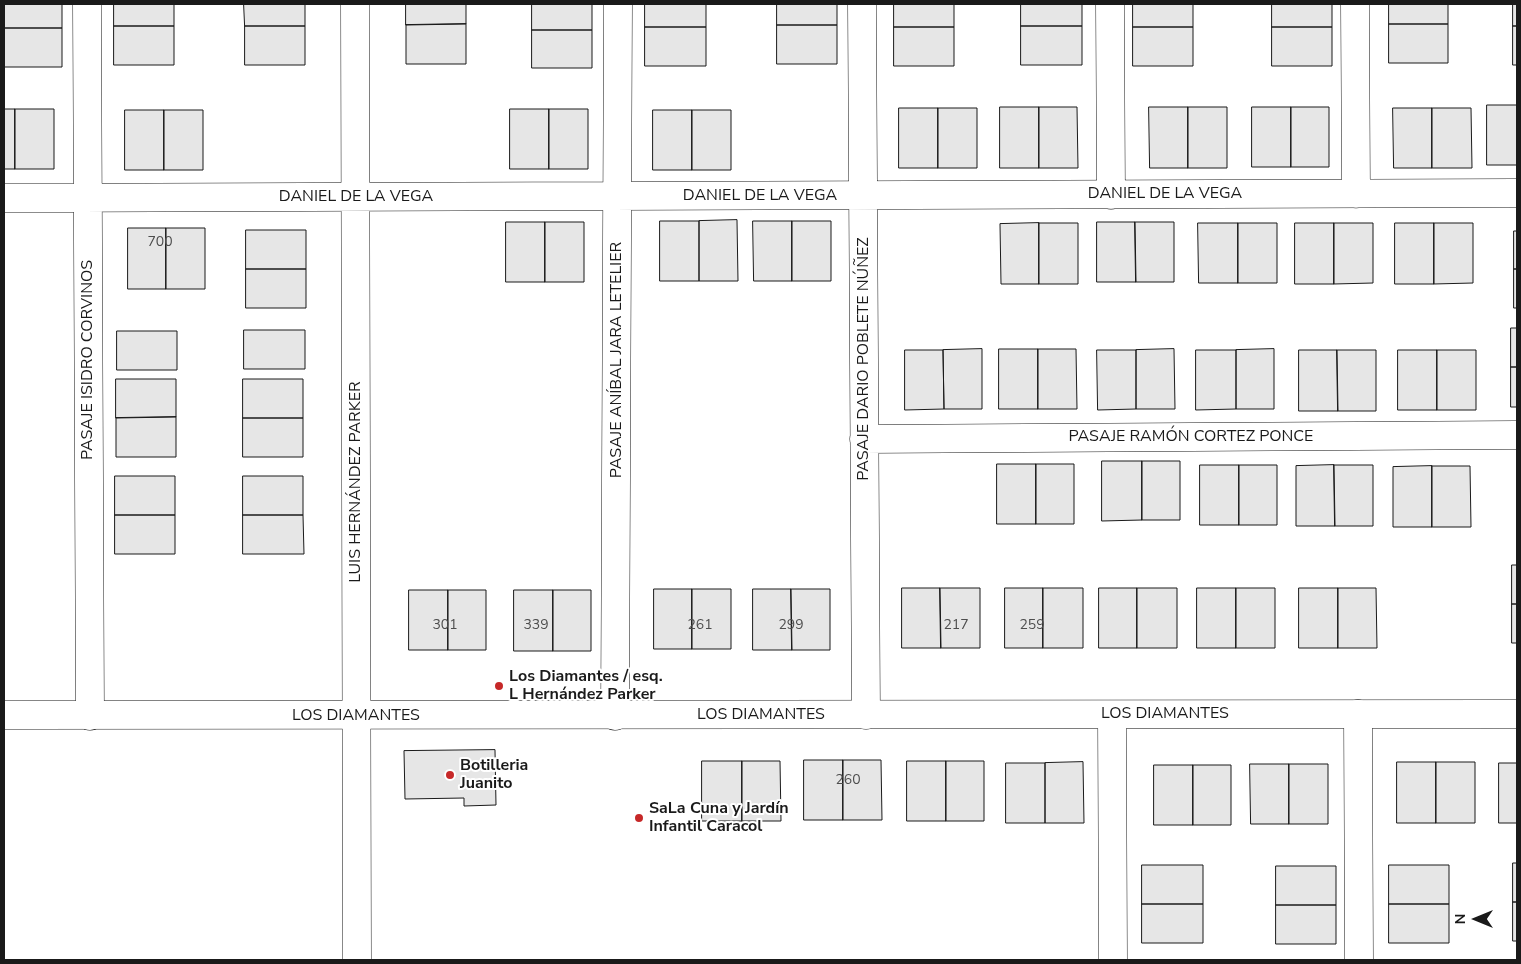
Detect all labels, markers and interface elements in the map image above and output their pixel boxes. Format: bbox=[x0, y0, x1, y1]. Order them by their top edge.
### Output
street label: DANIEL DE LA VEGA bbox=[1088, 184, 1242, 204]
street label: DANIEL DE LA VEGA bbox=[683, 186, 837, 206]
street label: DANIEL DE LA VEGA bbox=[279, 187, 433, 207]
house number: 700 bbox=[147, 235, 173, 251]
street label: PASAJE DARIO POBLETE NÚÑEZ bbox=[854, 237, 874, 481]
street label: PASAJE ANÍBAL JARA LETELIER bbox=[607, 242, 627, 478]
street label: PASAJE ISIDRO CORVINOS bbox=[78, 260, 98, 460]
street label: LUIS HERNÁNDEZ PARKER bbox=[346, 381, 366, 583]
street label: PASAJE RAMÓN CORTEZ PONCE bbox=[1069, 427, 1313, 447]
house number: 301 bbox=[432, 618, 458, 634]
house number: 339 bbox=[523, 618, 549, 634]
house number: 261 bbox=[687, 618, 713, 634]
house number: 299 bbox=[778, 618, 804, 634]
house number: 217 bbox=[943, 618, 969, 634]
house number: 259 bbox=[1019, 618, 1045, 634]
place label: Los Diamantes / esq. L Hernández Parker bbox=[509, 667, 663, 705]
marker: Los Diamantes / esq. L Hernández Parker bbox=[493, 680, 505, 692]
street label: LOS DIAMANTES bbox=[1101, 704, 1229, 724]
street label: LOS DIAMANTES bbox=[697, 705, 825, 725]
street label: LOS DIAMANTES bbox=[292, 706, 420, 726]
place label: Botilleria Juanito bbox=[460, 756, 528, 794]
marker: Botilleria Juanito bbox=[444, 769, 456, 781]
house number: 260 bbox=[835, 773, 861, 789]
place label: SaLa Cuna y Jardín Infantil Caracol bbox=[649, 799, 789, 837]
marker: SaLa Cuna y Jardín Infantil Caracol bbox=[633, 812, 645, 824]
north arrow bbox=[1451, 894, 1501, 944]
text: N bbox=[1451, 914, 1470, 924]

